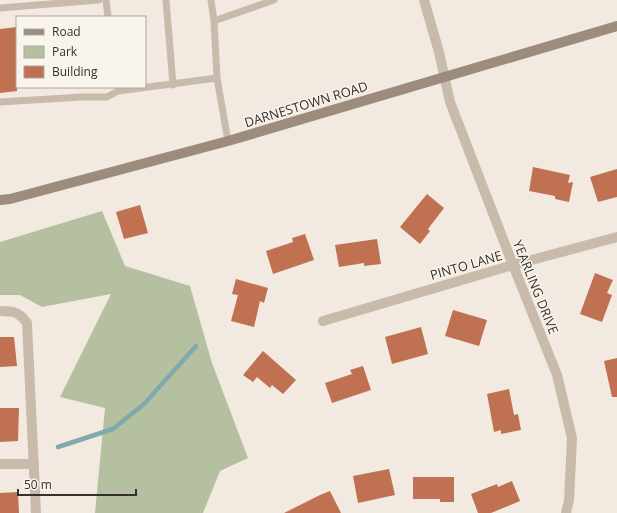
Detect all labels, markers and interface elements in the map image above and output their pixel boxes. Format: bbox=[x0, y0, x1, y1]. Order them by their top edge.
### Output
legend bbox=[16, 16, 146, 88]
text: Road bbox=[52, 23, 81, 40]
text: Park bbox=[52, 43, 78, 60]
text: Building bbox=[52, 63, 98, 80]
street label: DARNESTOWN ROAD bbox=[242, 77, 370, 131]
street label: YEARLING DRIVE bbox=[509, 237, 563, 337]
street label: PINTO LANE bbox=[428, 246, 504, 284]
scale bar bbox=[18, 471, 136, 497]
text: 50 m bbox=[24, 476, 52, 493]

